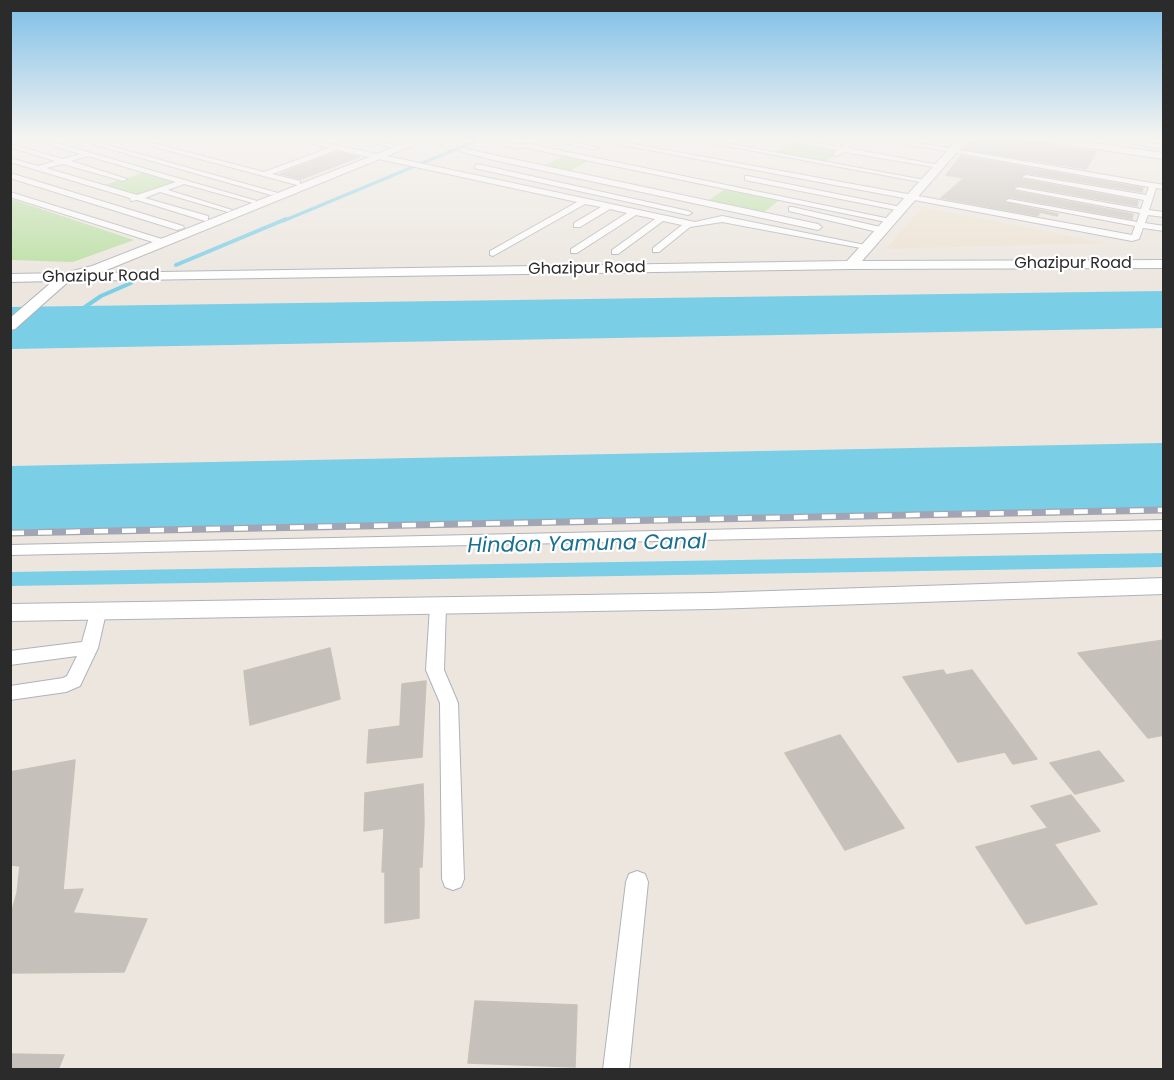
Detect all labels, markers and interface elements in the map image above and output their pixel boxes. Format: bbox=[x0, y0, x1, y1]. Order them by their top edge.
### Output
street label: Ghazipur Road bbox=[1014, 254, 1132, 274]
street label: Ghazipur Road bbox=[528, 258, 646, 280]
street label: Ghazipur Road bbox=[42, 266, 160, 288]
water label: Hindon Yamuna Canal bbox=[467, 530, 707, 560]

